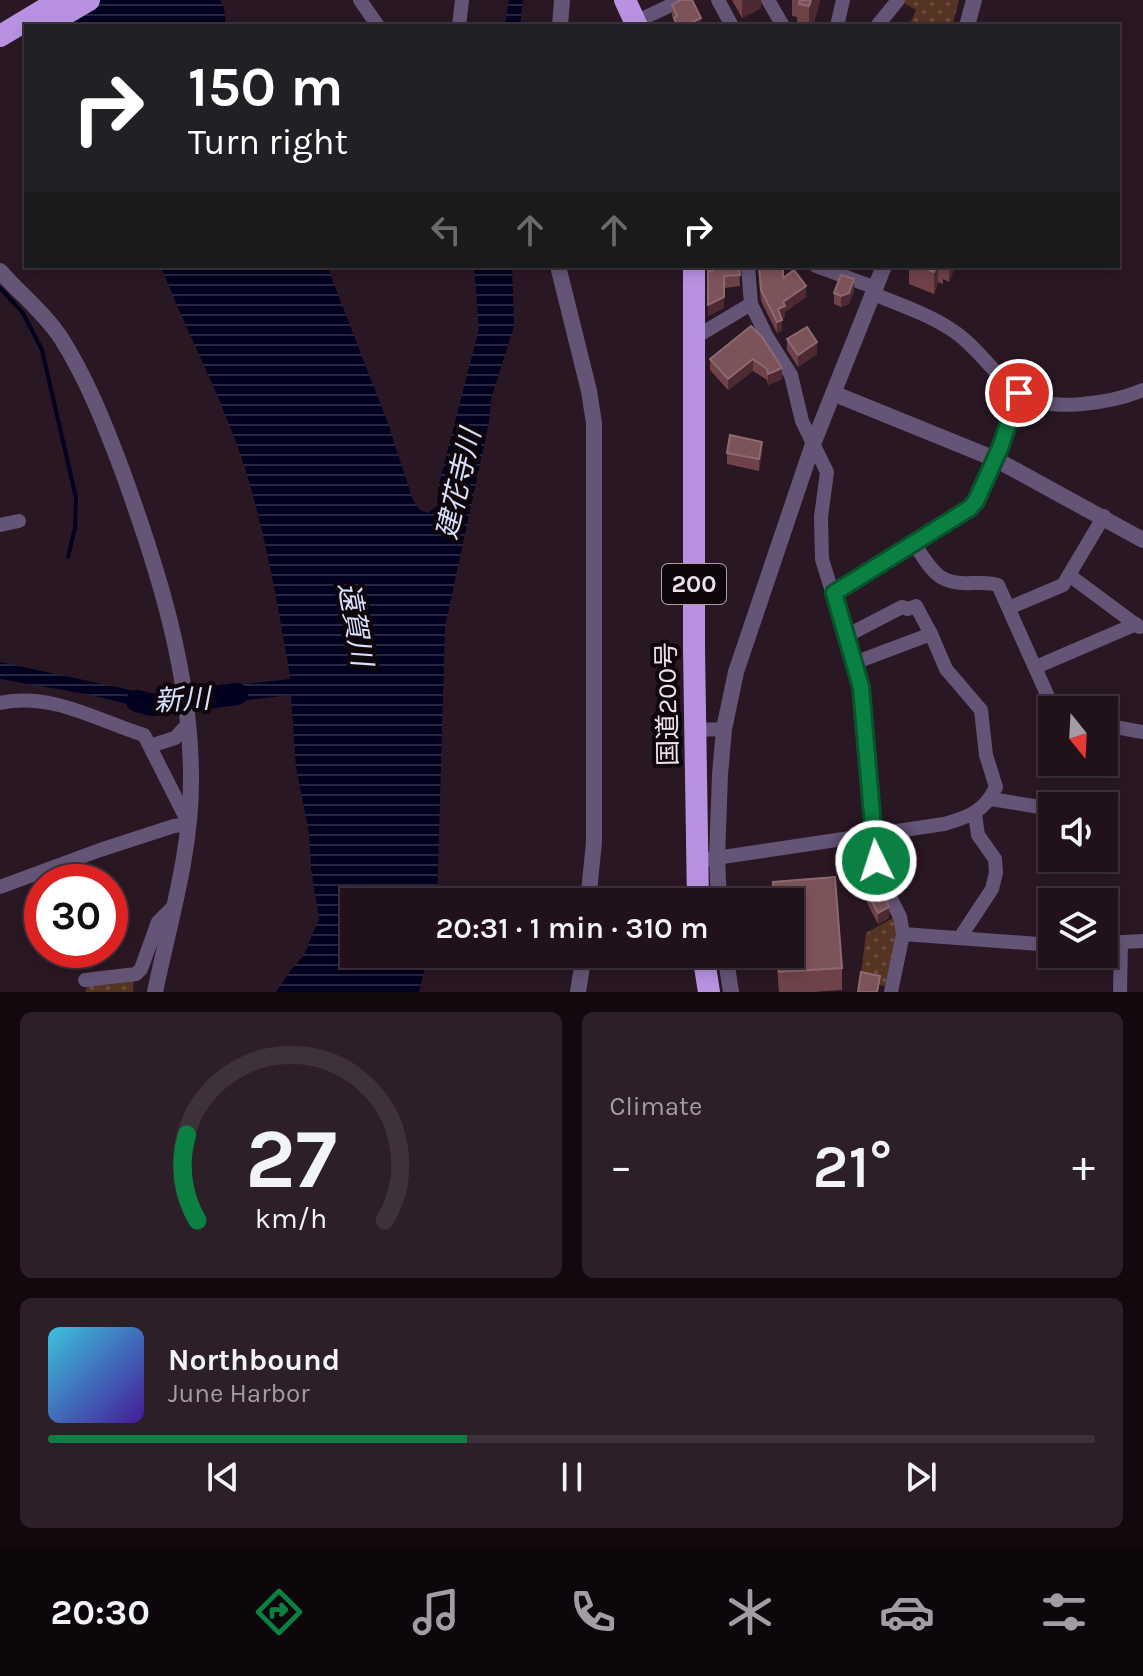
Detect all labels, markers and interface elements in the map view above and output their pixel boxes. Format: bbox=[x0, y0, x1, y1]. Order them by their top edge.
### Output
text: 150 m bbox=[188, 54, 343, 119]
icon: right bbox=[56, 56, 160, 160]
text: Turn right bbox=[188, 121, 348, 163]
icon: left bbox=[424, 208, 468, 252]
icon: ahead bbox=[508, 208, 552, 252]
icon: ahead bbox=[592, 208, 636, 252]
icon: right bbox=[676, 208, 720, 252]
pin bbox=[985, 359, 1053, 427]
icon: arrive bbox=[997, 371, 1041, 415]
water label: 建花寺川 bbox=[430, 423, 488, 542]
road number: 200 bbox=[662, 564, 726, 604]
water label: 遠賀川 bbox=[332, 580, 380, 671]
street label: 国道200号 bbox=[651, 642, 684, 766]
water label: 新川 bbox=[153, 681, 214, 717]
north arrow bbox=[1038, 696, 1118, 776]
map controls bbox=[1038, 696, 1118, 968]
button: sound bbox=[1038, 792, 1118, 872]
position arrow bbox=[834, 819, 918, 903]
speed limit sign: 30 bbox=[24, 864, 128, 968]
button: layers bbox=[1038, 888, 1118, 968]
text: 20:31 · 1 min · 310 m bbox=[435, 910, 709, 946]
text: Climate bbox=[610, 1091, 702, 1122]
text: 27 bbox=[245, 1111, 337, 1208]
text: 21° bbox=[813, 1132, 892, 1202]
text: − bbox=[610, 1141, 633, 1192]
text: + bbox=[1072, 1141, 1095, 1192]
text: km/h bbox=[255, 1202, 327, 1235]
text: Northbound bbox=[168, 1342, 340, 1378]
text: June Harbor bbox=[168, 1378, 310, 1409]
icon: previous bbox=[201, 1455, 245, 1499]
icon: pause bbox=[550, 1455, 594, 1499]
icon: next bbox=[899, 1455, 943, 1499]
icon: directions bbox=[251, 1584, 307, 1640]
icon: music bbox=[408, 1584, 464, 1640]
icon: phone bbox=[565, 1584, 621, 1640]
icon: climate bbox=[722, 1584, 778, 1640]
icon: car bbox=[879, 1584, 935, 1640]
icon: filters bbox=[1036, 1584, 1092, 1640]
text: 20:30 bbox=[51, 1591, 150, 1633]

